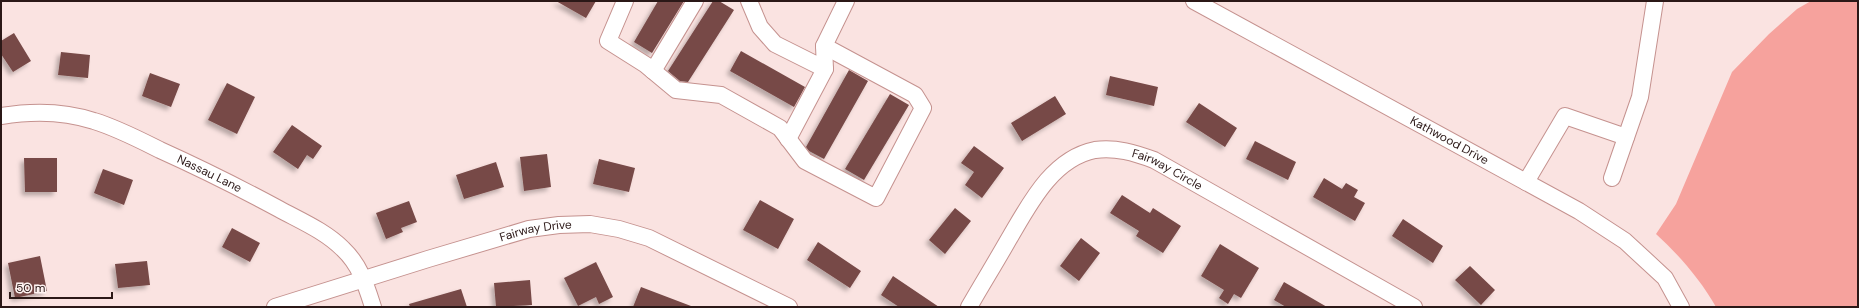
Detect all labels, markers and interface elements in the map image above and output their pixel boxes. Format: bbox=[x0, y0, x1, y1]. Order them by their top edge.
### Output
street label: Kathwood Drive bbox=[1407, 112, 1492, 168]
street label: Fairway Circle bbox=[1130, 145, 1206, 194]
street label: Nassau Lane bbox=[174, 151, 245, 196]
street label: Fairway Drive bbox=[497, 217, 572, 245]
scale bar bbox=[10, 274, 112, 300]
text: 50 m bbox=[16, 280, 45, 296]

